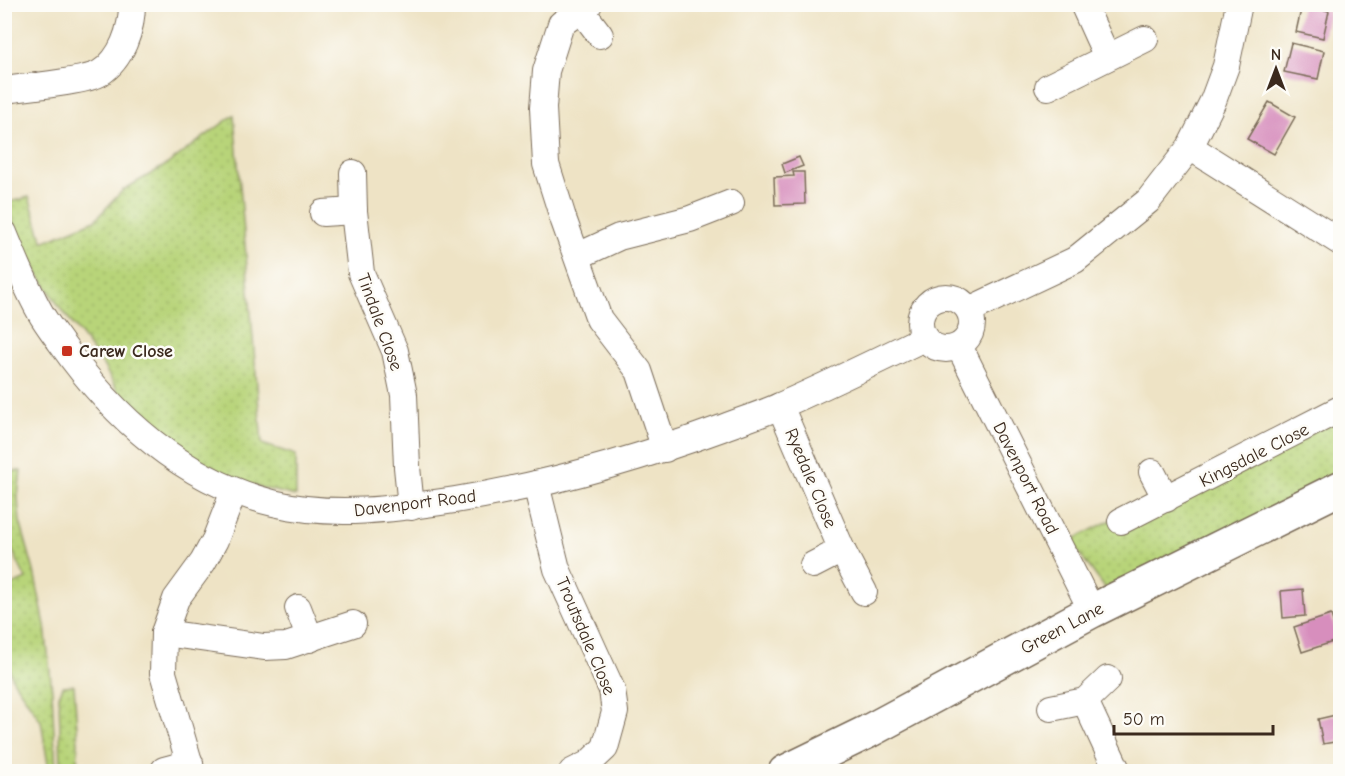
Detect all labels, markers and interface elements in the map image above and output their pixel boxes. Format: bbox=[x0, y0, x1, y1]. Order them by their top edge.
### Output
north arrow bbox=[1246, 39, 1306, 99]
text: N bbox=[1271, 46, 1281, 64]
street label: Tindale Close bbox=[352, 271, 407, 374]
place label: Carew Close bbox=[79, 341, 173, 362]
marker: Carew Close bbox=[60, 344, 74, 358]
street label: Davenport Road bbox=[988, 419, 1063, 538]
street label: Kingsdale Close bbox=[1196, 419, 1312, 492]
street label: Ryedale Close bbox=[780, 425, 841, 531]
street label: Davenport Road bbox=[353, 486, 477, 521]
street label: Troutsdale Close bbox=[551, 574, 620, 698]
street label: Green Lane bbox=[1017, 598, 1107, 659]
scale bar bbox=[1114, 698, 1273, 736]
text: 50 m bbox=[1123, 709, 1165, 730]

